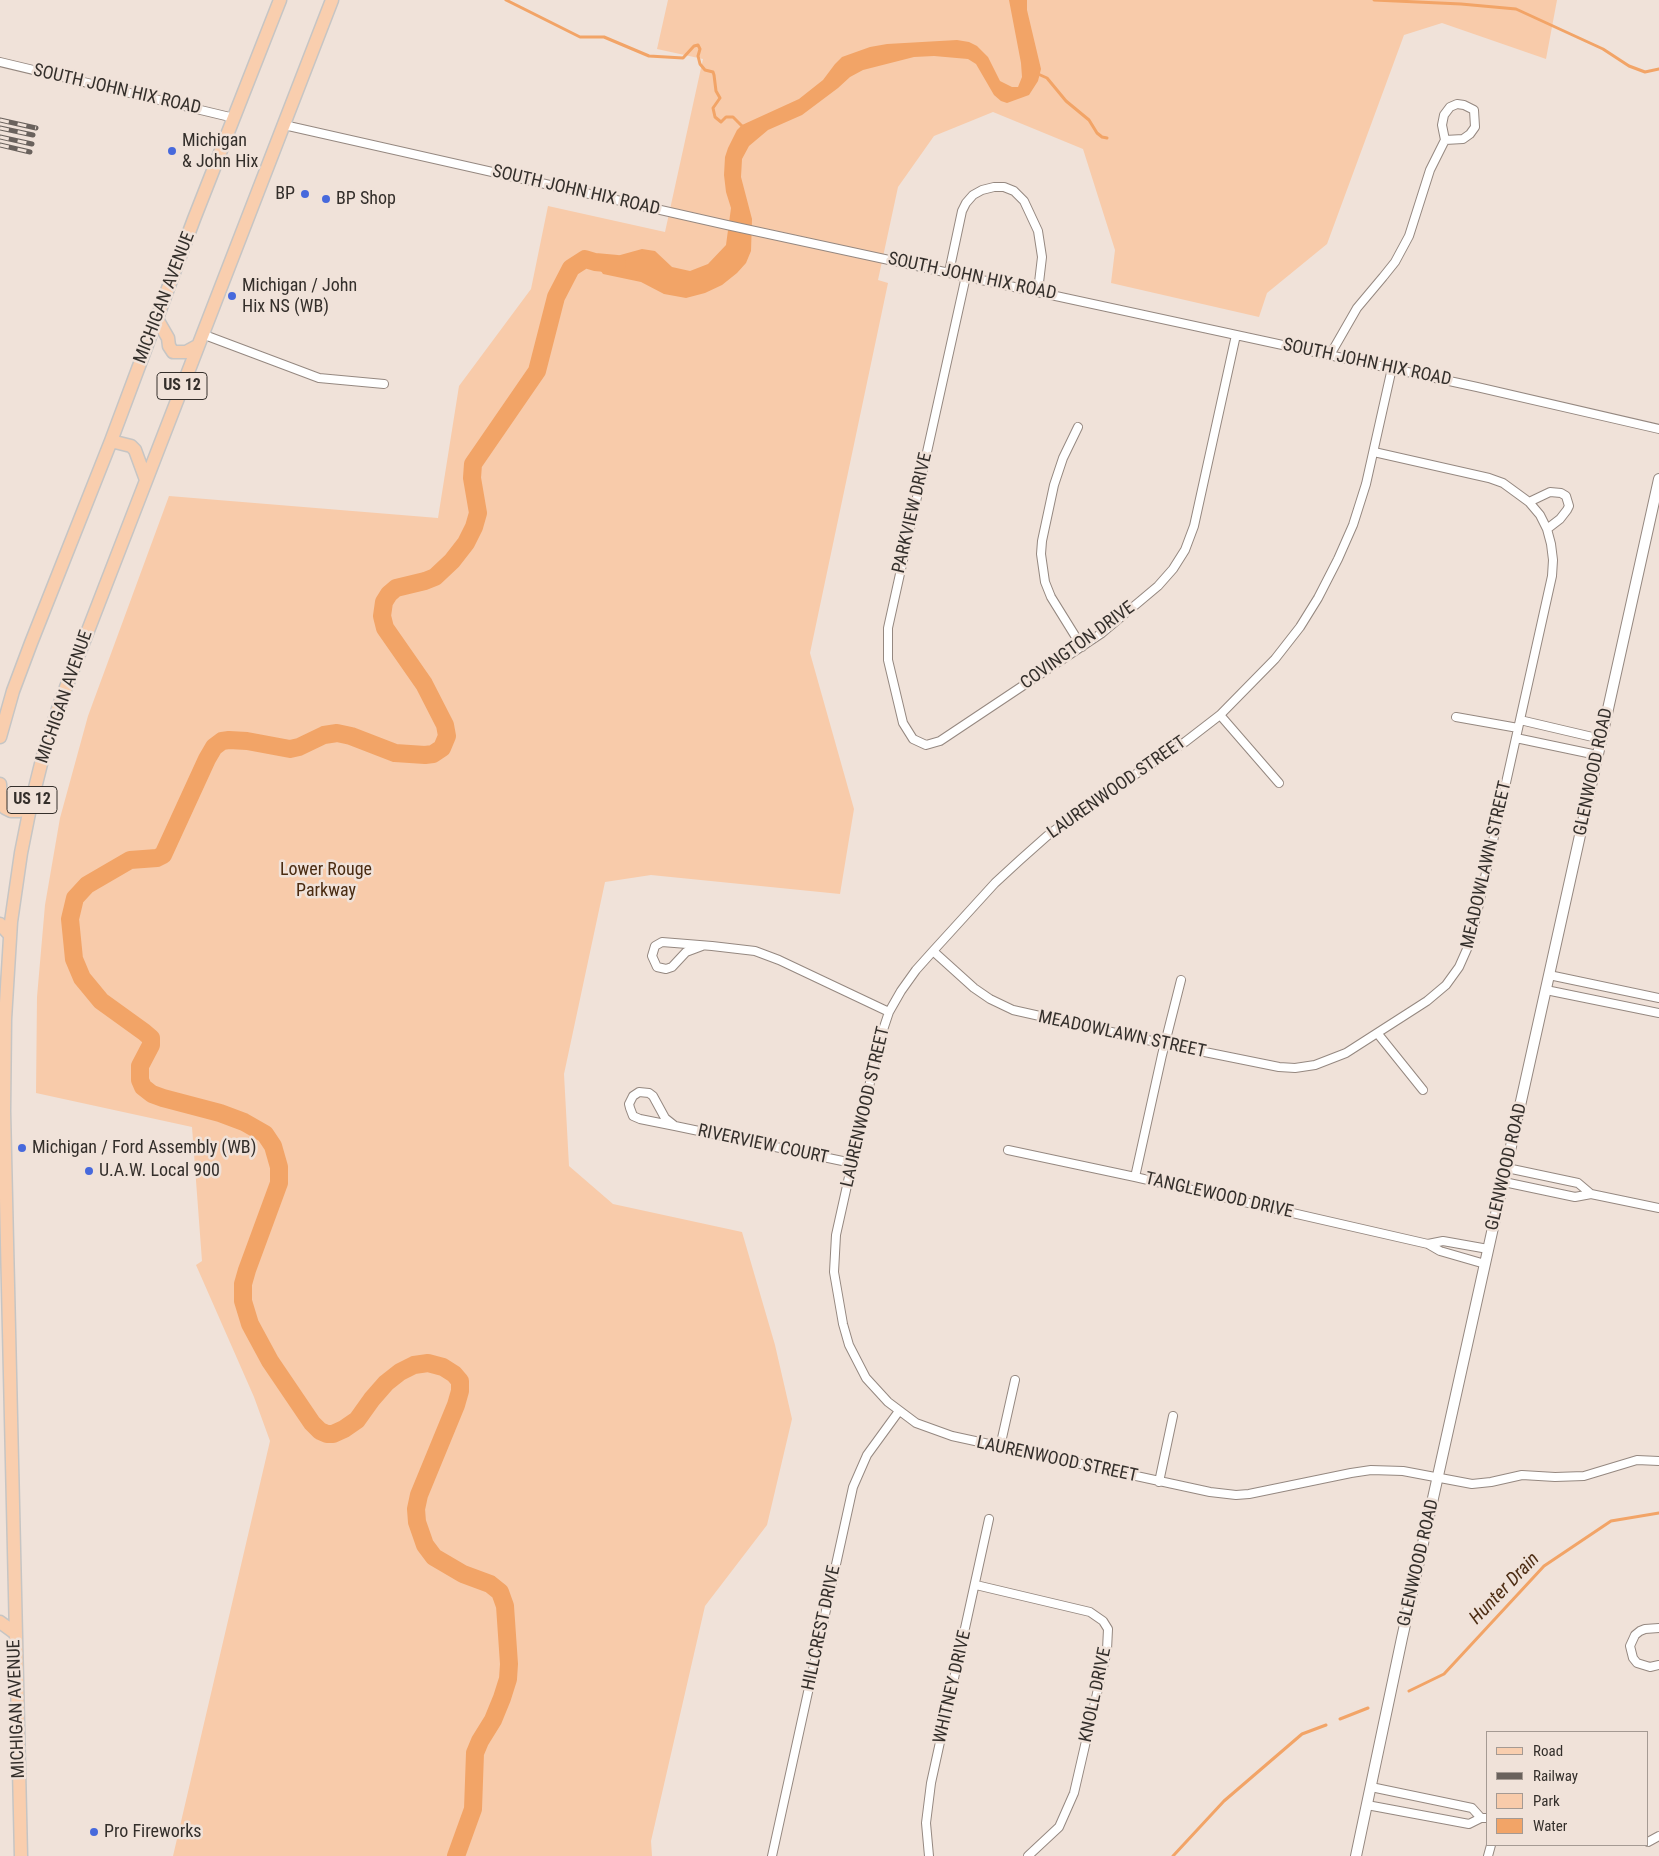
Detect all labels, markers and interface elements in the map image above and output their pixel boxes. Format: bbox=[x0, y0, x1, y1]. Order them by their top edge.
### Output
street label: SOUTH JOHN HIX ROAD bbox=[31, 60, 203, 120]
place label: Michigan & John Hix bbox=[182, 130, 258, 172]
marker: Michigan & John Hix bbox=[166, 145, 178, 157]
street label: SOUTH JOHN HIX ROAD bbox=[490, 161, 662, 221]
place label: BP bbox=[275, 183, 295, 205]
marker: BP bbox=[299, 188, 311, 200]
place label: BP Shop bbox=[336, 188, 396, 210]
marker: BP Shop bbox=[320, 193, 332, 205]
street label: MICHIGAN AVENUE bbox=[130, 229, 200, 367]
street label: SOUTH JOHN HIX ROAD bbox=[886, 249, 1058, 305]
place label: Michigan / John Hix NS (WB) bbox=[242, 275, 357, 318]
marker: Michigan / John Hix NS (WB) bbox=[226, 290, 238, 302]
street label: SOUTH JOHN HIX ROAD bbox=[1281, 335, 1453, 391]
road number: US 12 bbox=[157, 372, 207, 400]
street label: PARKVIEW DRIVE bbox=[889, 451, 937, 575]
street label: COVINGTON DRIVE bbox=[1017, 597, 1139, 695]
street label: MICHIGAN AVENUE bbox=[32, 628, 98, 766]
street label: GLENWOOD ROAD bbox=[1570, 706, 1618, 838]
street label: LAURENWOOD STREET bbox=[1044, 732, 1190, 844]
street label: MEADOWLAWN STREET bbox=[1457, 779, 1517, 951]
road number: US 12 bbox=[7, 786, 57, 814]
park label: Lower Rouge Parkway bbox=[280, 859, 372, 902]
street label: MEADOWLAWN STREET bbox=[1036, 1007, 1208, 1063]
street label: LAURENWOOD STREET bbox=[837, 1025, 895, 1189]
street label: GLENWOOD ROAD bbox=[1482, 1101, 1532, 1233]
street label: RIVERVIEW COURT bbox=[696, 1121, 830, 1169]
place label: Michigan / Ford Assembly (WB) bbox=[32, 1137, 256, 1159]
marker: Michigan / Ford Assembly (WB) bbox=[16, 1142, 28, 1154]
place label: U.A.W. Local 900 bbox=[99, 1160, 220, 1182]
marker: U.A.W. Local 900 bbox=[83, 1165, 95, 1177]
street label: TANGLEWOOD DRIVE bbox=[1143, 1168, 1295, 1224]
street label: LAURENWOOD STREET bbox=[974, 1432, 1140, 1488]
street label: GLENWOOD ROAD bbox=[1394, 1497, 1444, 1629]
water label: Hunter Drain bbox=[1465, 1548, 1545, 1630]
street label: HILLCREST DRIVE bbox=[798, 1564, 846, 1692]
street label: WHITNEY DRIVE bbox=[929, 1628, 977, 1746]
street label: MICHIGAN AVENUE bbox=[4, 1639, 30, 1779]
street label: KNOLL DRIVE bbox=[1075, 1646, 1117, 1744]
legend bbox=[1486, 1731, 1649, 1846]
text: Road bbox=[1533, 1742, 1563, 1760]
text: Railway bbox=[1533, 1767, 1578, 1785]
text: Park bbox=[1533, 1792, 1560, 1810]
text: Water bbox=[1533, 1817, 1567, 1835]
place label: Pro Fireworks bbox=[104, 1821, 202, 1843]
marker: Pro Fireworks bbox=[88, 1826, 100, 1838]

